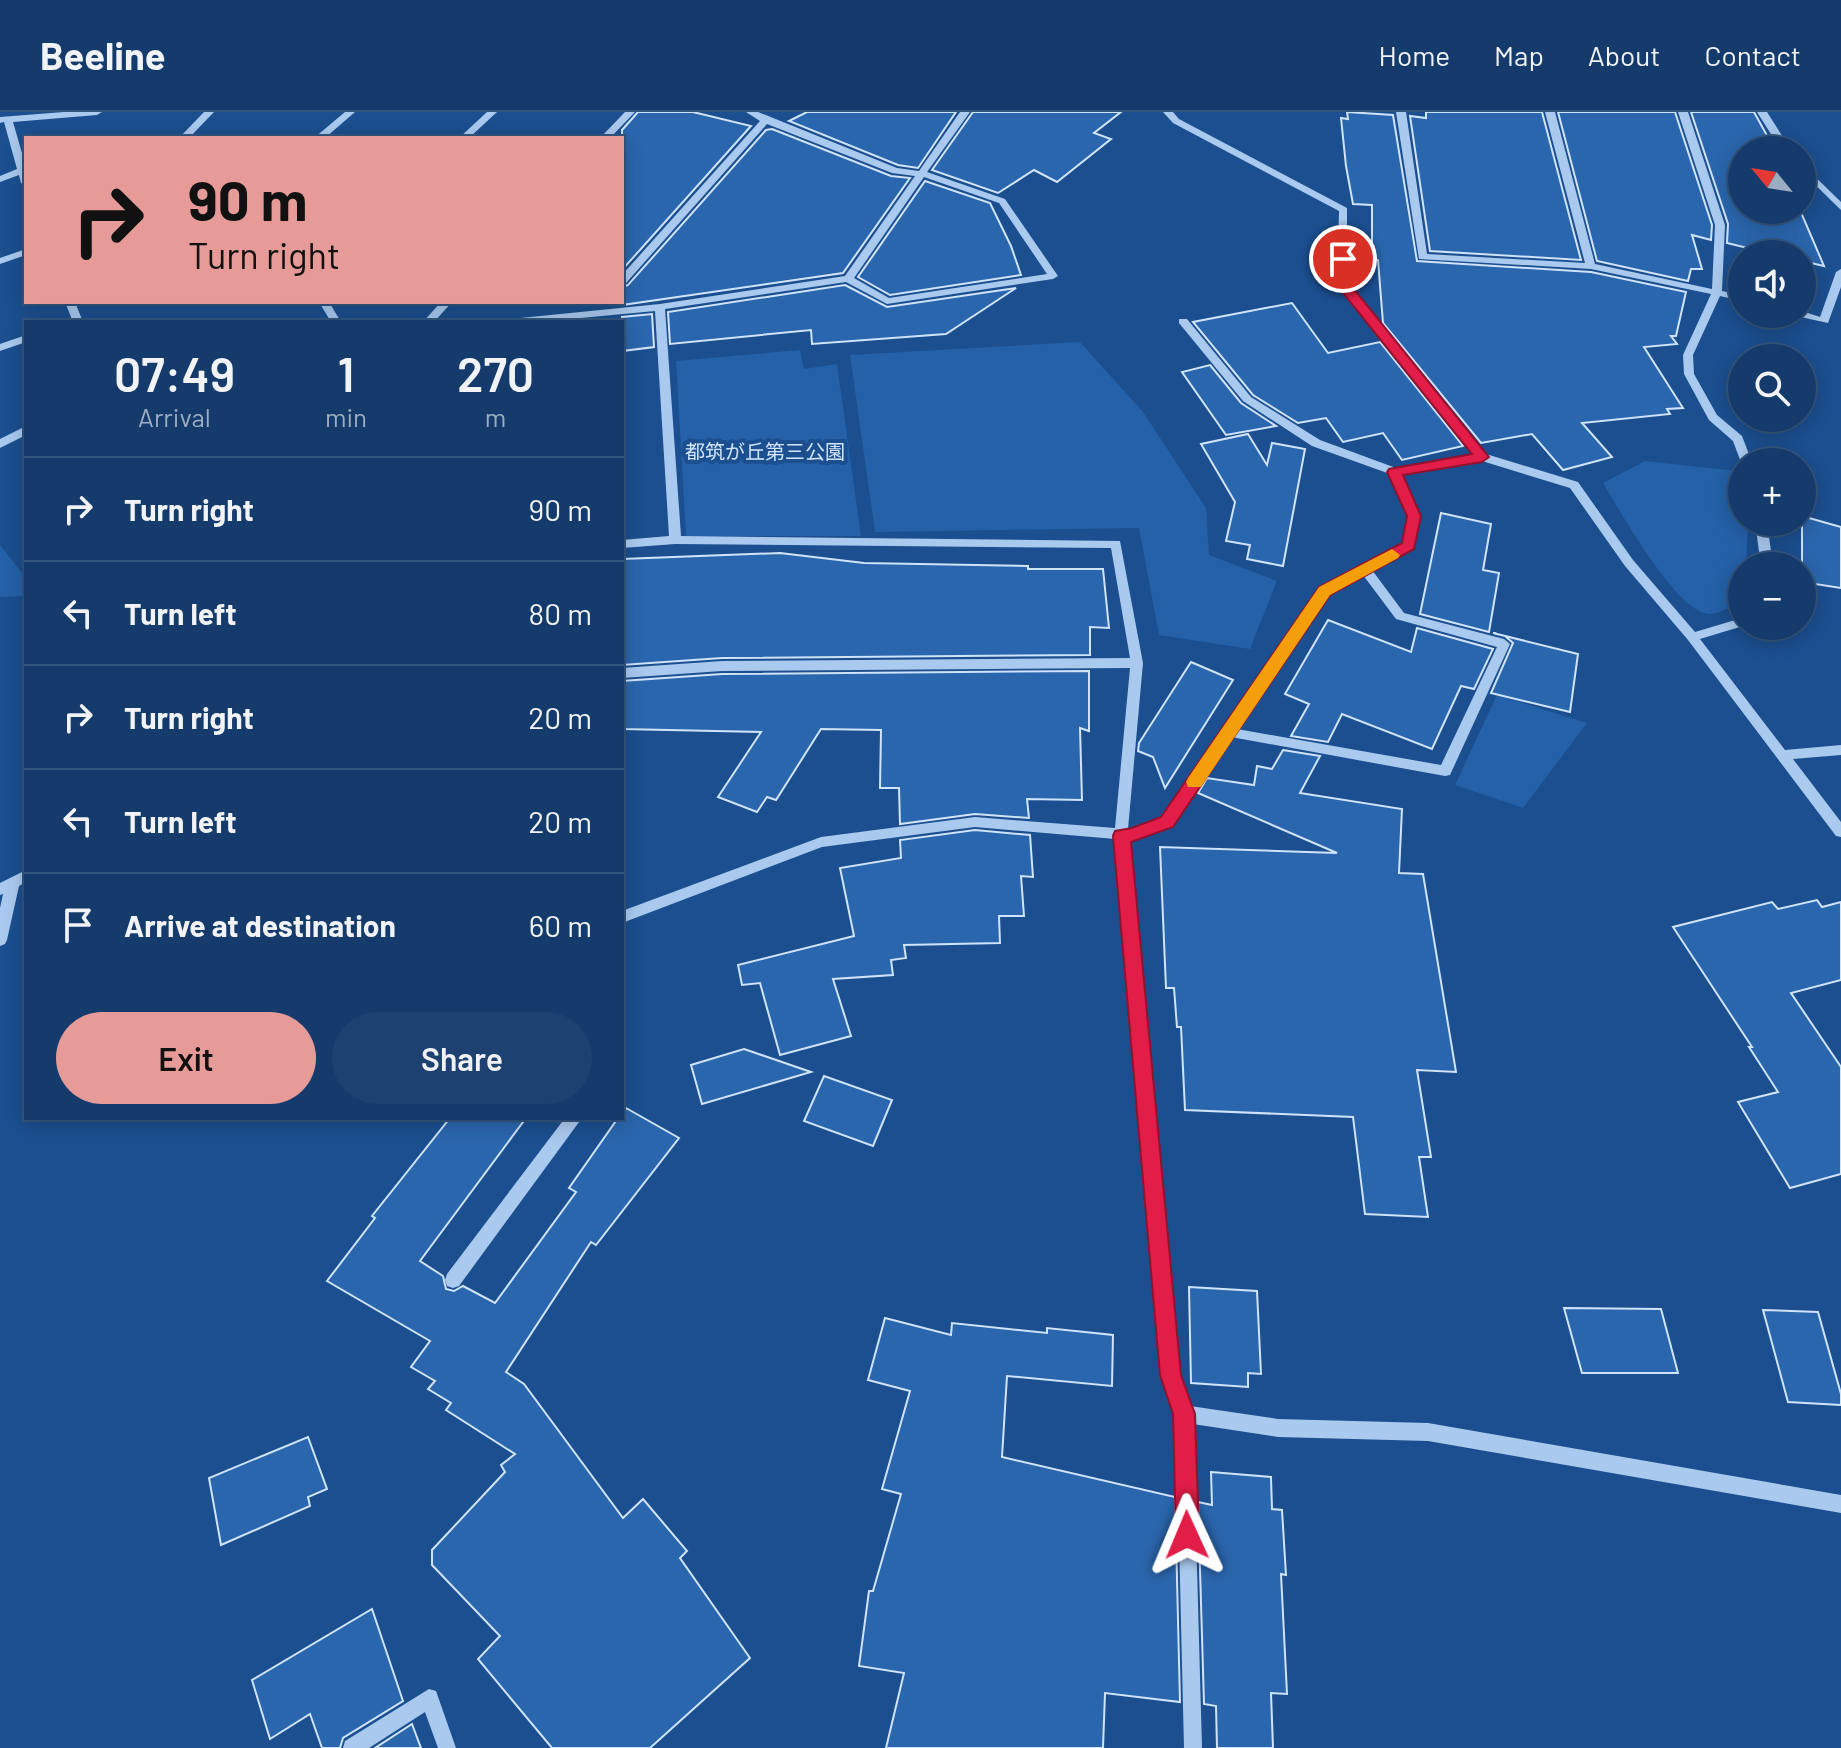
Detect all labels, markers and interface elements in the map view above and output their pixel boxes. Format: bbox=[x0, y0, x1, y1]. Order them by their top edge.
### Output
text: Beeline bbox=[40, 32, 165, 78]
text: Home bbox=[1379, 38, 1450, 72]
text: Map bbox=[1494, 38, 1544, 72]
text: About bbox=[1588, 38, 1660, 72]
text: Contact bbox=[1704, 38, 1801, 72]
north arrow bbox=[1728, 136, 1816, 224]
map controls bbox=[1728, 136, 1816, 640]
text: 90 m bbox=[188, 165, 308, 232]
icon: right bbox=[56, 168, 160, 272]
pin bbox=[1309, 225, 1377, 293]
text: Turn right bbox=[188, 233, 340, 276]
icon: arrive bbox=[1321, 237, 1365, 281]
button: sound bbox=[1728, 240, 1816, 328]
text: 07:49 bbox=[114, 344, 235, 402]
text: 1 bbox=[337, 344, 354, 402]
text: 270 bbox=[457, 344, 534, 402]
button: search bbox=[1728, 344, 1816, 432]
text: Arrival bbox=[138, 401, 211, 432]
text: min bbox=[325, 401, 367, 432]
text: m bbox=[485, 401, 506, 432]
park label: 都筑が丘第三公園 bbox=[685, 439, 845, 463]
button: + bbox=[1728, 448, 1816, 536]
icon: right bbox=[56, 487, 100, 531]
text: Turn right bbox=[124, 491, 254, 527]
text: 90 m bbox=[529, 491, 592, 527]
button: − bbox=[1728, 552, 1816, 640]
icon: left bbox=[56, 591, 100, 635]
text: Turn left bbox=[124, 595, 237, 631]
text: 80 m bbox=[529, 595, 592, 631]
icon: right bbox=[56, 695, 100, 739]
text: Turn right bbox=[124, 699, 254, 735]
text: 20 m bbox=[528, 699, 592, 735]
icon: left bbox=[56, 799, 100, 843]
text: Turn left bbox=[124, 803, 237, 839]
text: 20 m bbox=[528, 803, 592, 839]
icon: arrive bbox=[56, 903, 100, 947]
text: Arrive at destination bbox=[124, 907, 396, 943]
text: 60 m bbox=[529, 907, 592, 943]
button: Exit bbox=[56, 1012, 316, 1104]
button: Share bbox=[332, 1012, 592, 1104]
position arrow bbox=[1145, 1493, 1229, 1577]

